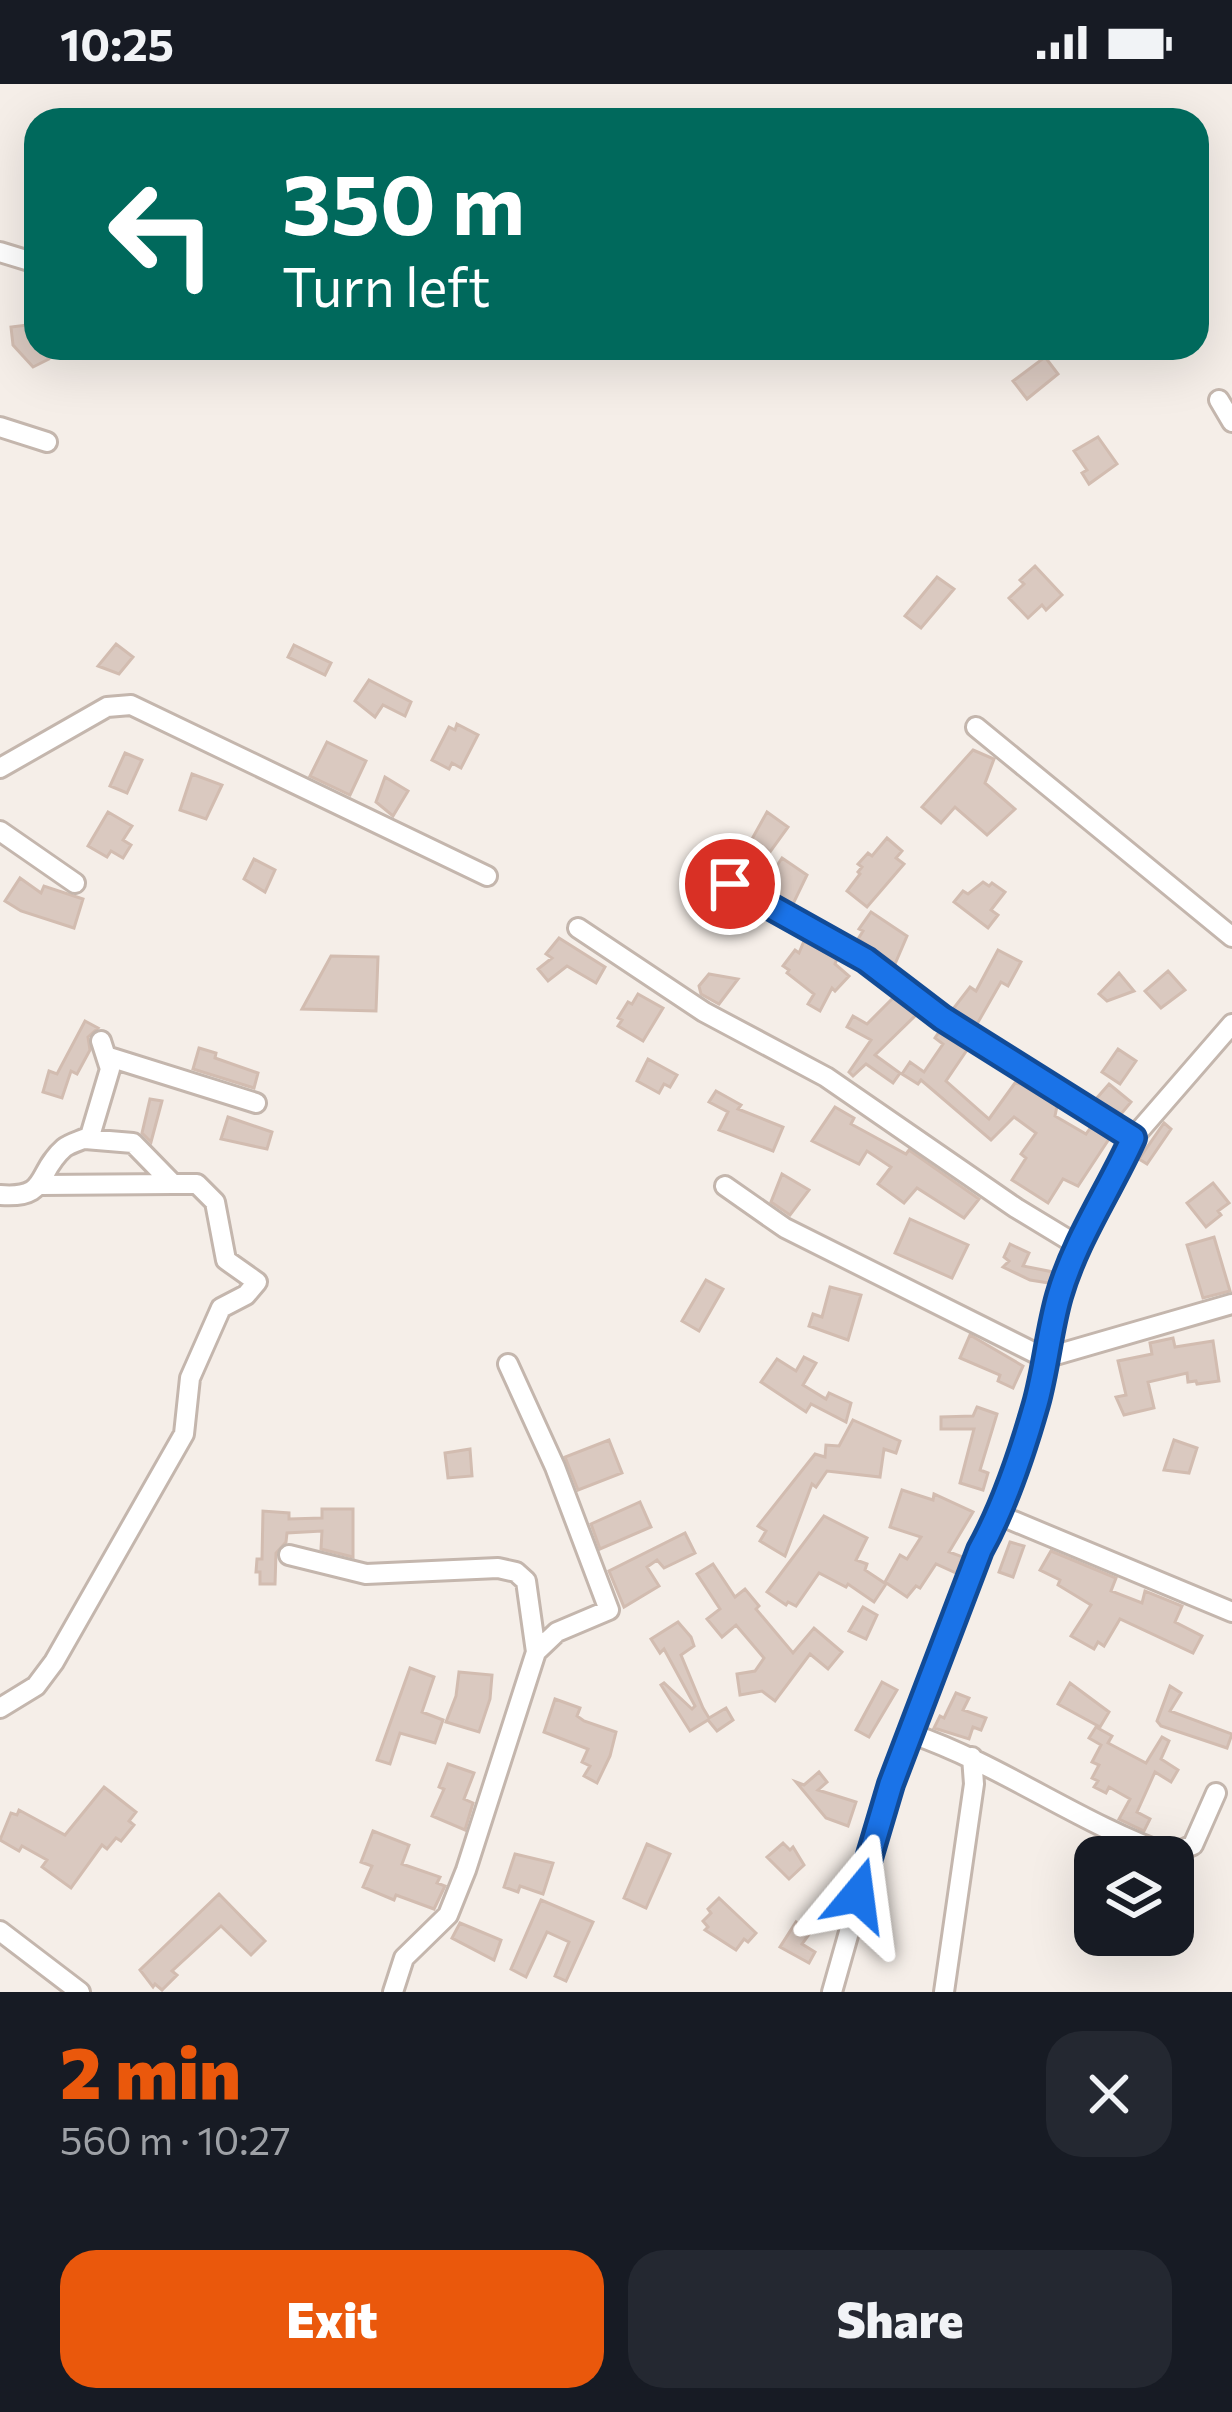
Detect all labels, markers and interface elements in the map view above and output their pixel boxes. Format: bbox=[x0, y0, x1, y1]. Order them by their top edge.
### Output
text: 10:25 bbox=[60, 15, 174, 70]
text: 350 m bbox=[282, 150, 525, 252]
icon: left bbox=[84, 156, 240, 312]
text: Turn left bbox=[282, 252, 490, 318]
pin bbox=[679, 833, 781, 935]
icon: arrive bbox=[697, 851, 763, 917]
position arrow bbox=[795, 1832, 921, 1958]
map controls bbox=[1074, 1836, 1194, 1956]
button: layers bbox=[1074, 1836, 1194, 1956]
text: 2 min bbox=[60, 2026, 241, 2114]
button: close bbox=[1046, 2031, 1172, 2157]
text: 560 m · 10:27 bbox=[60, 2115, 291, 2163]
button: Exit bbox=[60, 2250, 604, 2388]
button: Share bbox=[628, 2250, 1172, 2388]

